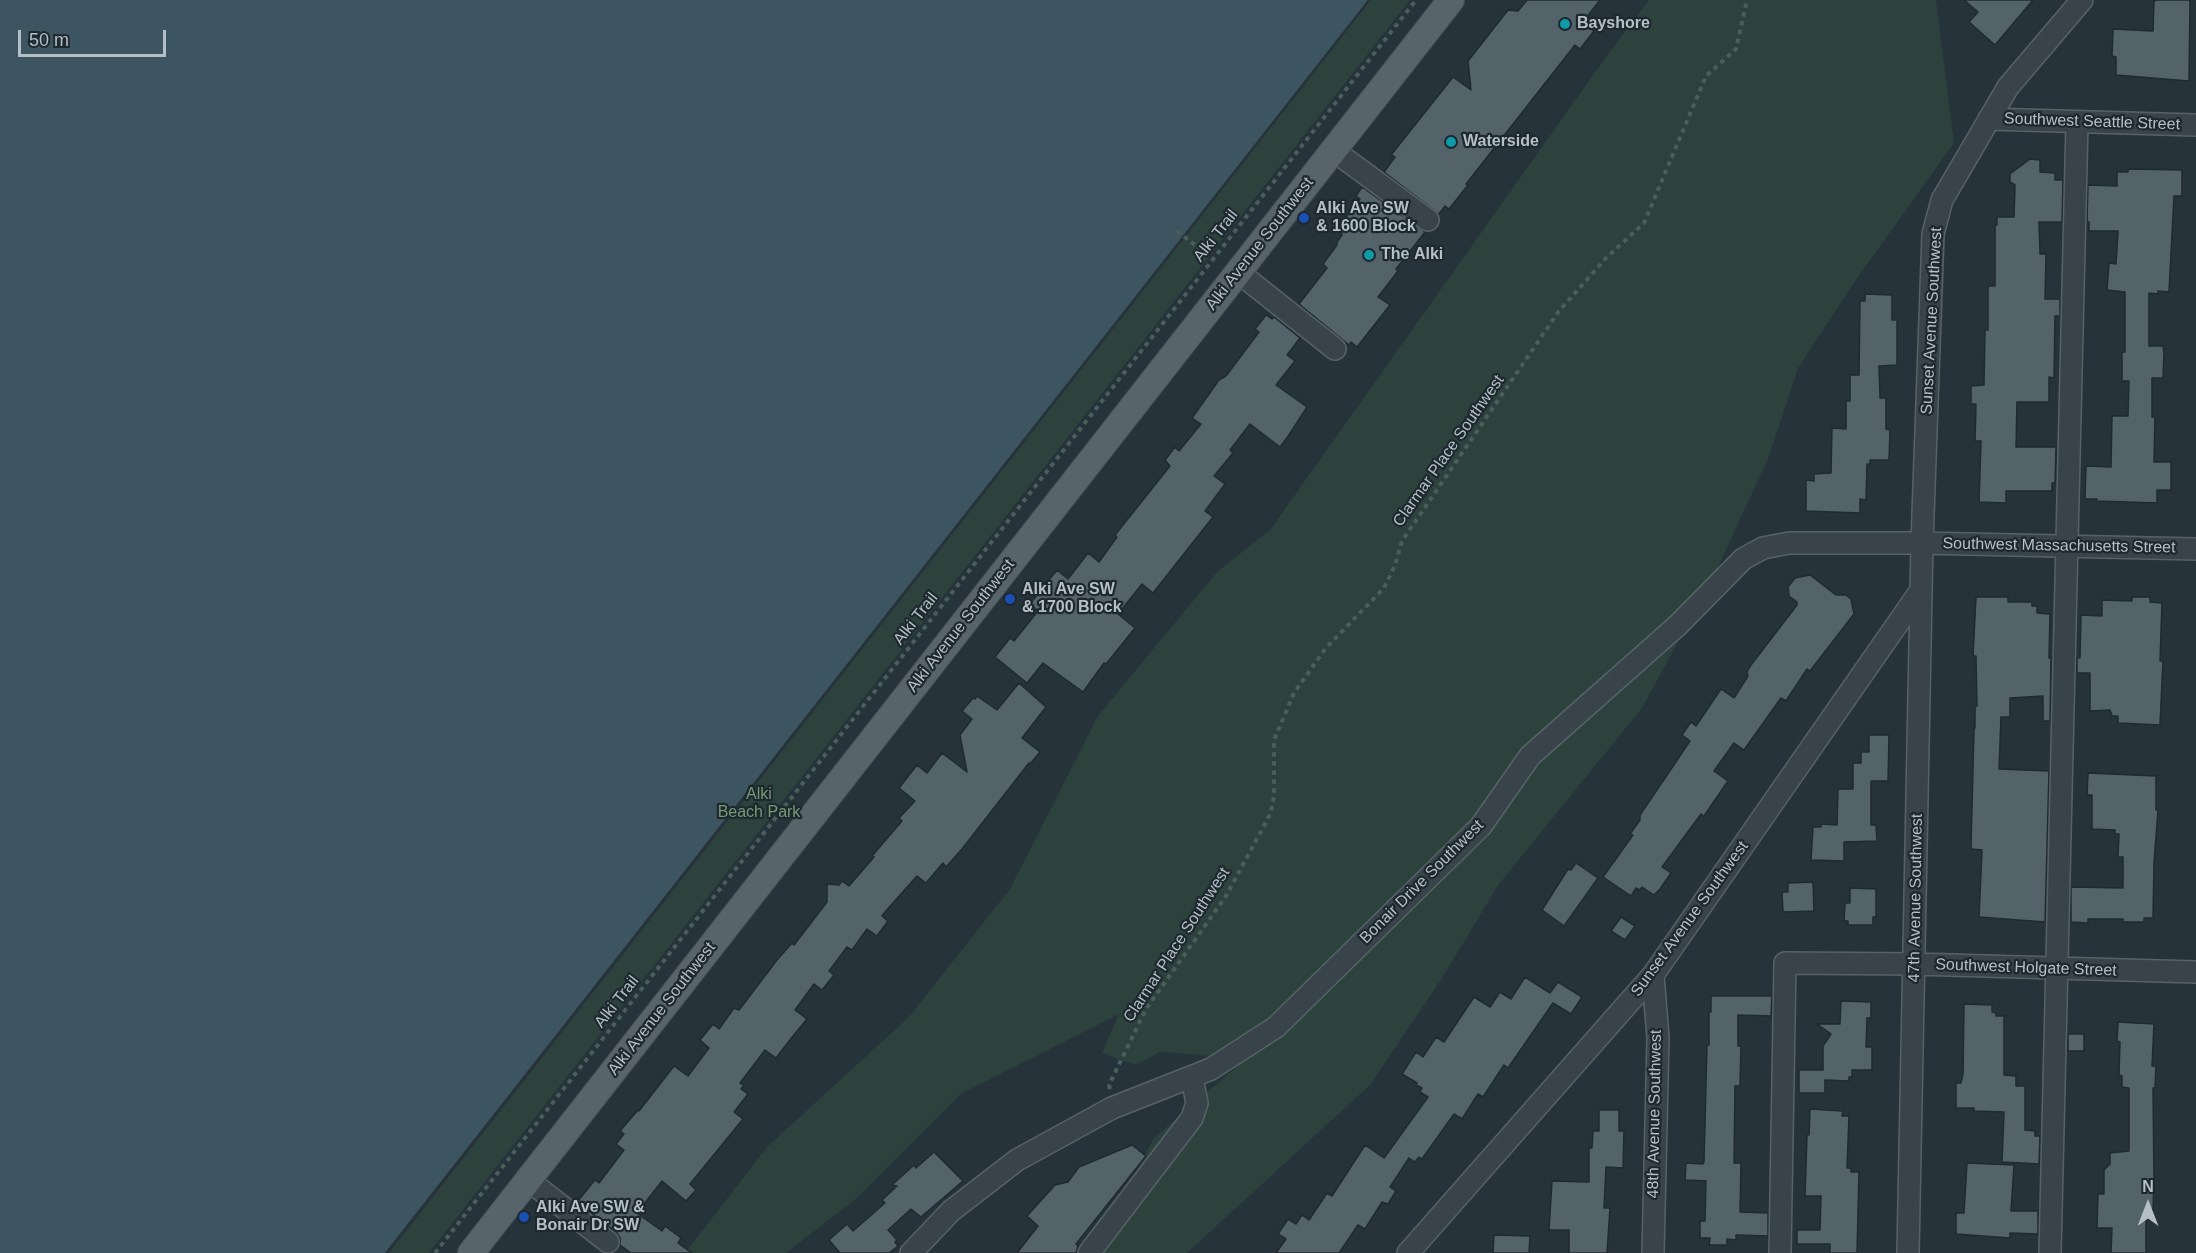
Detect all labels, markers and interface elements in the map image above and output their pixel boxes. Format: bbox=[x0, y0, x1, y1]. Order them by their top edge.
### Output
place label: Bayshore bbox=[1577, 14, 1650, 34]
marker: Bayshore bbox=[1558, 17, 1572, 31]
scale bar bbox=[21, 18, 170, 56]
text: 50 m bbox=[29, 30, 69, 50]
street label: Southwest Seattle Street bbox=[2004, 109, 2180, 135]
place label: Waterside bbox=[1463, 132, 1539, 152]
marker: Waterside bbox=[1444, 135, 1458, 149]
street label: Alki Avenue Southwest bbox=[1202, 174, 1318, 314]
place label: Alki Ave SW & 1600 Block bbox=[1316, 199, 1416, 237]
street label: Alki Trail bbox=[1190, 206, 1242, 266]
marker: Alki Ave SW & 1600 Block bbox=[1297, 211, 1311, 225]
street label: Sunset Avenue Southwest bbox=[1918, 227, 1946, 415]
place label: The Alki bbox=[1381, 245, 1443, 265]
marker: The Alki bbox=[1362, 248, 1376, 262]
street label: Clarmar Place Southwest bbox=[1389, 372, 1509, 530]
street label: Southwest Massachusetts Street bbox=[1942, 534, 2176, 558]
street label: Alki Avenue Southwest bbox=[903, 556, 1019, 696]
place label: Alki Ave SW & 1700 Block bbox=[1022, 580, 1122, 618]
street label: Alki Trail bbox=[890, 589, 942, 649]
marker: Alki Ave SW & 1700 Block bbox=[1003, 592, 1017, 606]
park label: Alki Beach Park bbox=[718, 785, 800, 823]
street label: 47th Avenue Southwest bbox=[1905, 813, 1927, 983]
street label: Bonair Drive Southwest bbox=[1356, 816, 1488, 948]
street label: Sunset Avenue Southwest bbox=[1627, 838, 1753, 1000]
street label: Clarmar Place Southwest bbox=[1120, 864, 1234, 1026]
street label: Alki Avenue Southwest bbox=[604, 939, 720, 1079]
street label: Southwest Holgate Street bbox=[1935, 955, 2117, 981]
street label: Alki Trail bbox=[591, 972, 643, 1032]
street label: 48th Avenue Southwest bbox=[1644, 1029, 1666, 1199]
north arrow bbox=[2118, 1175, 2178, 1235]
text: N bbox=[2142, 1178, 2154, 1195]
place label: Alki Ave SW & Bonair Dr SW bbox=[536, 1198, 645, 1236]
marker: Alki Ave SW & Bonair Dr SW bbox=[517, 1210, 531, 1224]

